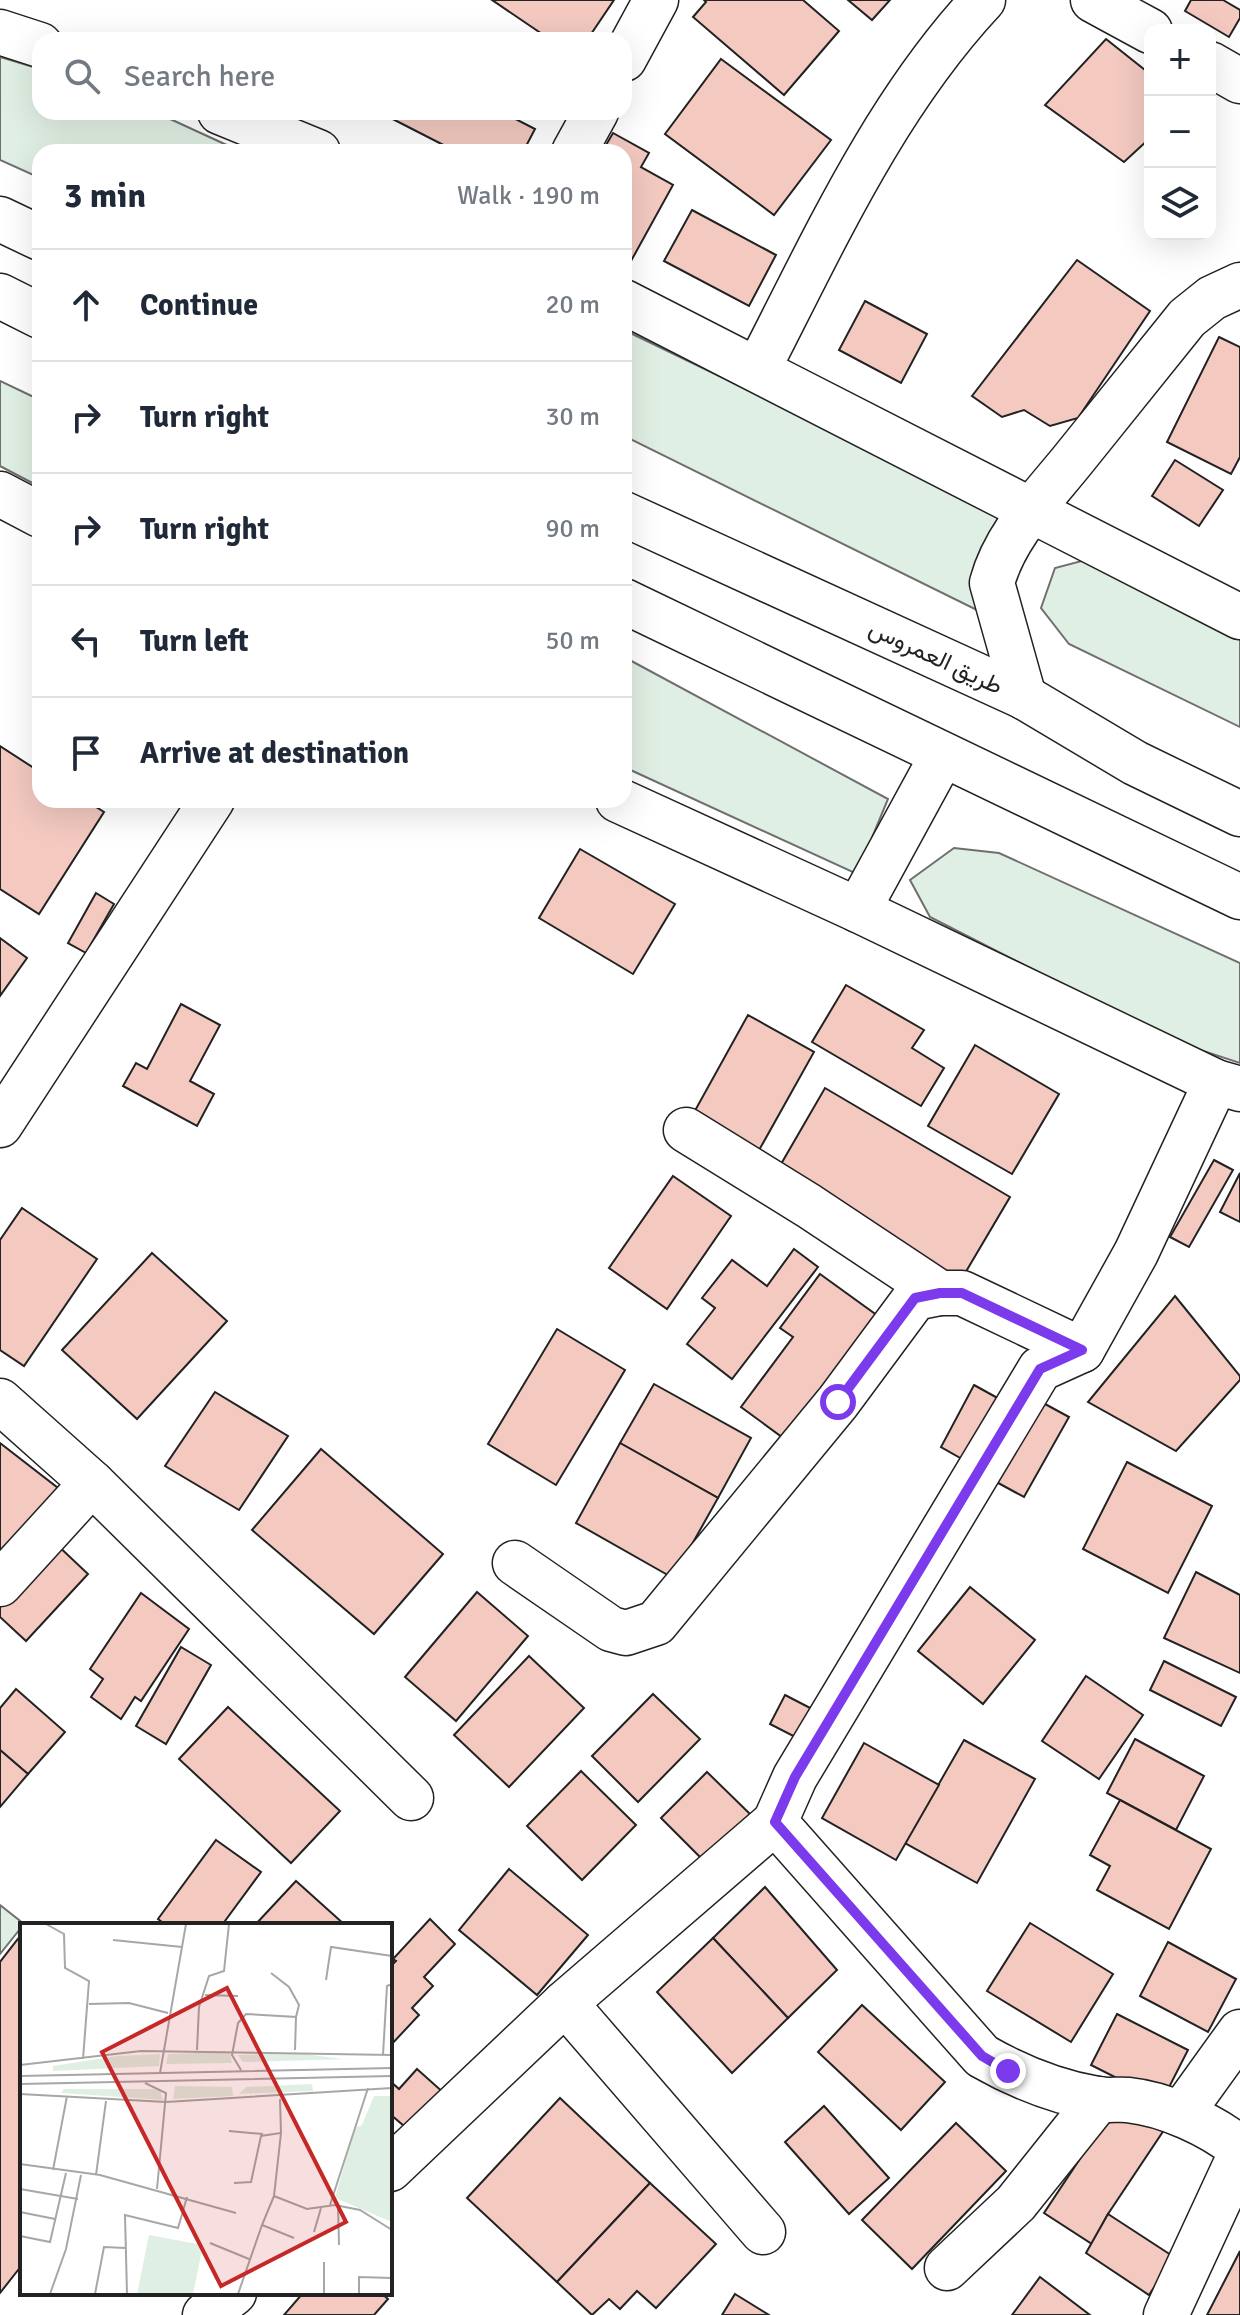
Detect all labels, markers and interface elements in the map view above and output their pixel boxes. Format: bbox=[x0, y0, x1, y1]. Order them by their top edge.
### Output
map controls bbox=[1144, 24, 1216, 240]
button: + bbox=[1144, 24, 1216, 96]
search box bbox=[32, 32, 632, 120]
icon: search bbox=[60, 54, 104, 98]
text: Search here bbox=[124, 58, 275, 95]
button: − bbox=[1144, 96, 1216, 168]
button: layers bbox=[1144, 168, 1216, 240]
text: 3 min bbox=[64, 175, 146, 217]
text: Walk · 190 m bbox=[457, 180, 600, 212]
icon: ahead bbox=[64, 283, 108, 327]
text: Continue bbox=[140, 287, 258, 324]
text: 20 m bbox=[545, 289, 600, 321]
icon: right bbox=[64, 395, 108, 439]
text: Turn right bbox=[140, 399, 269, 436]
text: 30 m bbox=[545, 401, 600, 433]
icon: right bbox=[64, 507, 108, 551]
text: Turn right bbox=[140, 511, 269, 548]
text: 90 m bbox=[545, 513, 600, 545]
street label: طريق العمروس bbox=[864, 613, 1008, 701]
icon: left bbox=[64, 619, 108, 663]
text: Turn left bbox=[140, 623, 249, 660]
text: 50 m bbox=[545, 625, 600, 657]
icon: arrive bbox=[64, 731, 108, 775]
text: Arrive at destination bbox=[140, 735, 409, 772]
route start bbox=[820, 1384, 856, 1420]
inset map bbox=[20, 1923, 392, 2295]
route end bbox=[990, 2053, 1026, 2089]

